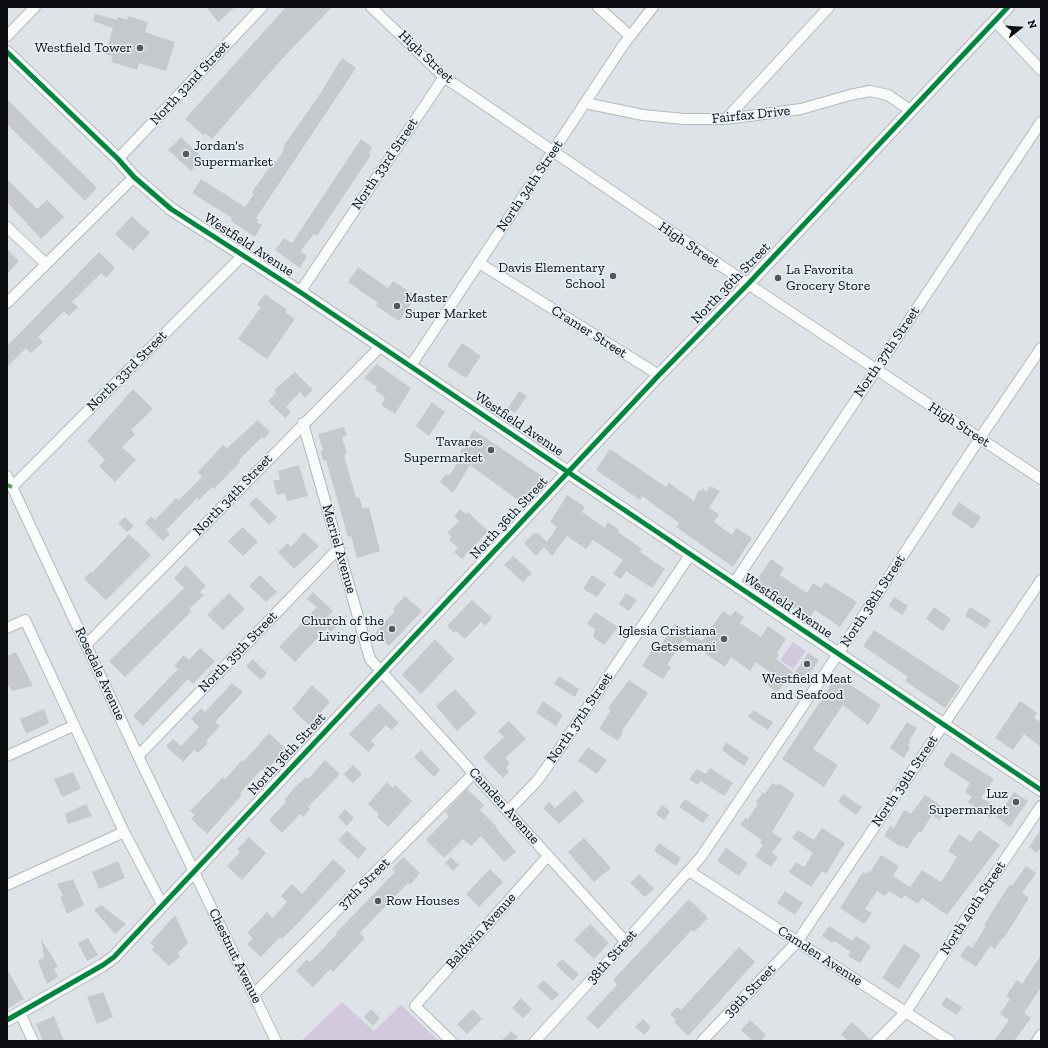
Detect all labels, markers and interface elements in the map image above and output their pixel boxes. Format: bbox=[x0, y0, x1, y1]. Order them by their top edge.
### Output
north arrow bbox=[1000, 8, 1040, 48]
text: N bbox=[1025, 18, 1039, 30]
street label: High Street bbox=[395, 27, 457, 87]
street label: North 32nd Street bbox=[147, 37, 233, 129]
place label: Westfield Tower bbox=[35, 40, 132, 56]
marker: Westfield Tower bbox=[135, 43, 145, 53]
street label: Fairfax Drive bbox=[711, 103, 791, 127]
street label: North 33rd Street bbox=[348, 115, 422, 213]
street label: North 34th Street bbox=[493, 137, 567, 235]
place label: Jordan's Supermarket bbox=[194, 138, 273, 170]
marker: Jordan's Supermarket bbox=[181, 149, 191, 159]
street label: Westfield Avenue bbox=[201, 210, 297, 280]
street label: High Street bbox=[655, 218, 723, 272]
street label: North 36th Street bbox=[688, 239, 774, 327]
place label: Davis Elementary School bbox=[498, 260, 605, 292]
place label: La Favorita Grocery Store bbox=[786, 262, 870, 294]
marker: Davis Elementary School bbox=[608, 271, 618, 281]
marker: La Favorita Grocery Store bbox=[773, 273, 783, 283]
place label: Master Super Market bbox=[405, 290, 487, 322]
marker: Master Super Market bbox=[392, 301, 402, 311]
street label: Cramer Street bbox=[548, 302, 630, 362]
street label: North 37th Street bbox=[850, 303, 924, 401]
street label: North 33rd Street bbox=[83, 327, 171, 415]
street label: Westfield Avenue bbox=[471, 388, 567, 460]
street label: High Street bbox=[925, 399, 993, 451]
place label: Tavares Supermarket bbox=[404, 434, 483, 466]
marker: Tavares Supermarket bbox=[486, 445, 496, 455]
street label: North 34th Street bbox=[190, 451, 276, 539]
street label: North 36th Street bbox=[466, 473, 552, 563]
street label: Merriel Avenue bbox=[318, 502, 360, 596]
street label: North 38th Street bbox=[837, 552, 909, 650]
street label: Westfield Avenue bbox=[740, 570, 836, 642]
street label: North 35th Street bbox=[195, 608, 281, 696]
place label: Church of the Living God bbox=[301, 613, 384, 646]
place label: Iglesia Cristiana Getsemani bbox=[618, 623, 716, 656]
marker: Church of the Living God bbox=[387, 624, 397, 634]
street label: Rosedale Avenue bbox=[71, 625, 129, 723]
marker: Iglesia Cristiana Getsemani bbox=[719, 634, 729, 644]
marker: Westfield Meat and Seafood bbox=[802, 659, 812, 669]
street label: North 37th Street bbox=[543, 669, 617, 767]
place label: Westfield Meat and Seafood bbox=[762, 671, 852, 704]
street label: North 36th Street bbox=[244, 709, 330, 799]
street label: North 39th Street bbox=[868, 732, 942, 830]
street label: Camden Avenue bbox=[465, 764, 543, 848]
place label: Luz Supermarket bbox=[929, 786, 1008, 818]
marker: Luz Supermarket bbox=[1011, 797, 1021, 807]
street label: 37th Street bbox=[335, 855, 393, 913]
street label: North 40th Street bbox=[937, 858, 1009, 958]
street label: Baldwin Avenue bbox=[442, 889, 520, 973]
place label: Row Houses bbox=[386, 893, 460, 909]
marker: Row Houses bbox=[373, 896, 383, 906]
street label: Chestnut Avenue bbox=[205, 906, 265, 1006]
street label: Camden Avenue bbox=[774, 922, 866, 990]
street label: 38th Street bbox=[583, 926, 641, 988]
street label: 39th Street bbox=[721, 961, 779, 1021]

